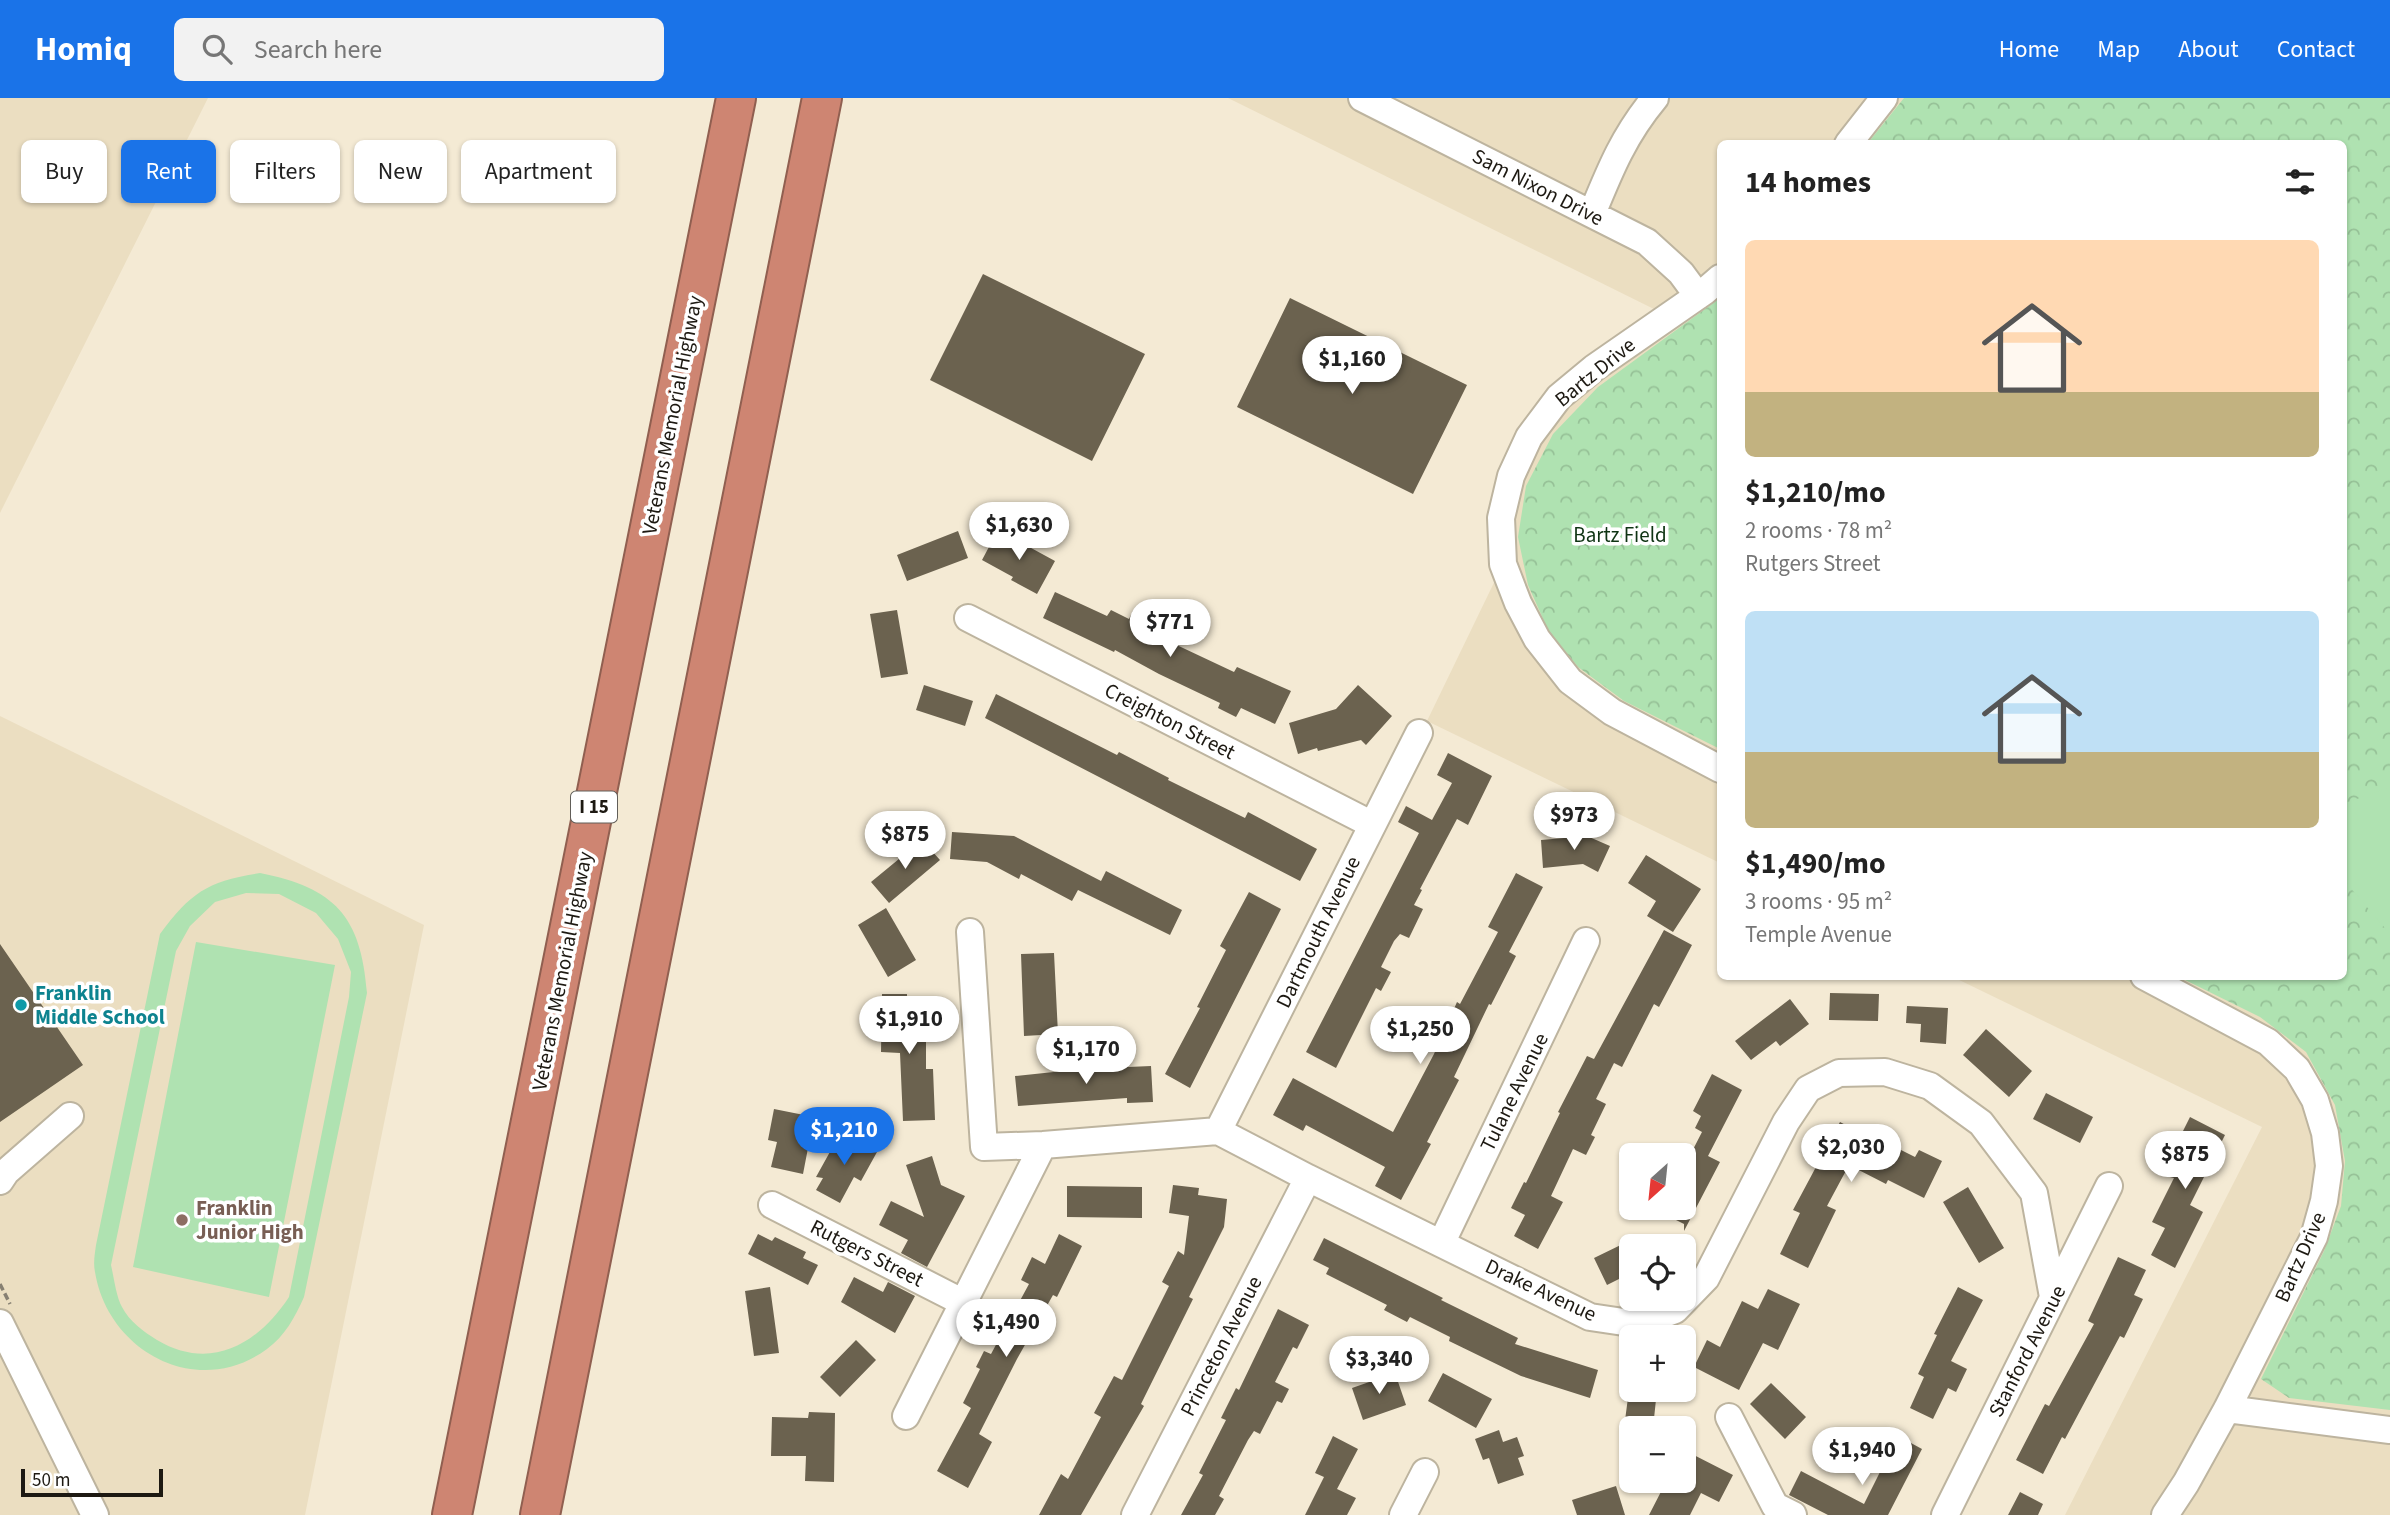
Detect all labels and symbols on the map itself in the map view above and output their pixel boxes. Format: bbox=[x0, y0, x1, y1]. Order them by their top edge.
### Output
street label: Sam Nixon Drive bbox=[1467, 141, 1609, 233]
street label: Veterans Memorial Highway bbox=[634, 293, 710, 537]
street label: Bartz Drive bbox=[1548, 330, 1642, 414]
pin: $1,160 bbox=[1295, 336, 1409, 396]
pin: $1,630 bbox=[962, 503, 1076, 562]
park label: Bartz Field bbox=[1573, 520, 1667, 550]
pin: $771 bbox=[1129, 600, 1211, 659]
street label: Creighton Street bbox=[1099, 675, 1241, 767]
road number: I 15 bbox=[571, 792, 617, 822]
pin: $973 bbox=[1533, 792, 1615, 852]
pin: $875 bbox=[864, 812, 946, 871]
street label: Veterans Memorial Highway bbox=[524, 849, 600, 1093]
street label: Dartmouth Avenue bbox=[1268, 851, 1368, 1013]
place label: Franklin Middle School bbox=[35, 978, 165, 1032]
pin: $1,910 bbox=[852, 996, 966, 1056]
marker: Franklin Middle School bbox=[13, 997, 29, 1013]
pin: $1,250 bbox=[1363, 1006, 1477, 1066]
pin: $1,170 bbox=[1029, 1026, 1143, 1086]
street label: Tulane Avenue bbox=[1472, 1028, 1556, 1156]
pin: $1,210 bbox=[787, 1108, 901, 1167]
pin: $2,030 bbox=[1794, 1124, 1908, 1184]
pin: $875 bbox=[2144, 1132, 2226, 1191]
north arrow bbox=[1619, 1143, 1696, 1220]
place label: Franklin Junior High bbox=[196, 1193, 304, 1247]
street label: Bartz Drive bbox=[2267, 1207, 2333, 1307]
marker: Franklin Junior High bbox=[174, 1212, 190, 1228]
street label: Rutgers Street bbox=[805, 1212, 929, 1294]
street label: Drake Avenue bbox=[1480, 1251, 1602, 1329]
street label: Princeton Avenue bbox=[1173, 1271, 1269, 1421]
street label: Stanford Avenue bbox=[1981, 1280, 2073, 1422]
pin: $1,490 bbox=[949, 1300, 1063, 1359]
pin: $3,340 bbox=[1322, 1336, 1436, 1396]
pin: $1,940 bbox=[1805, 1428, 1919, 1487]
scale bar bbox=[21, 1466, 163, 1498]

